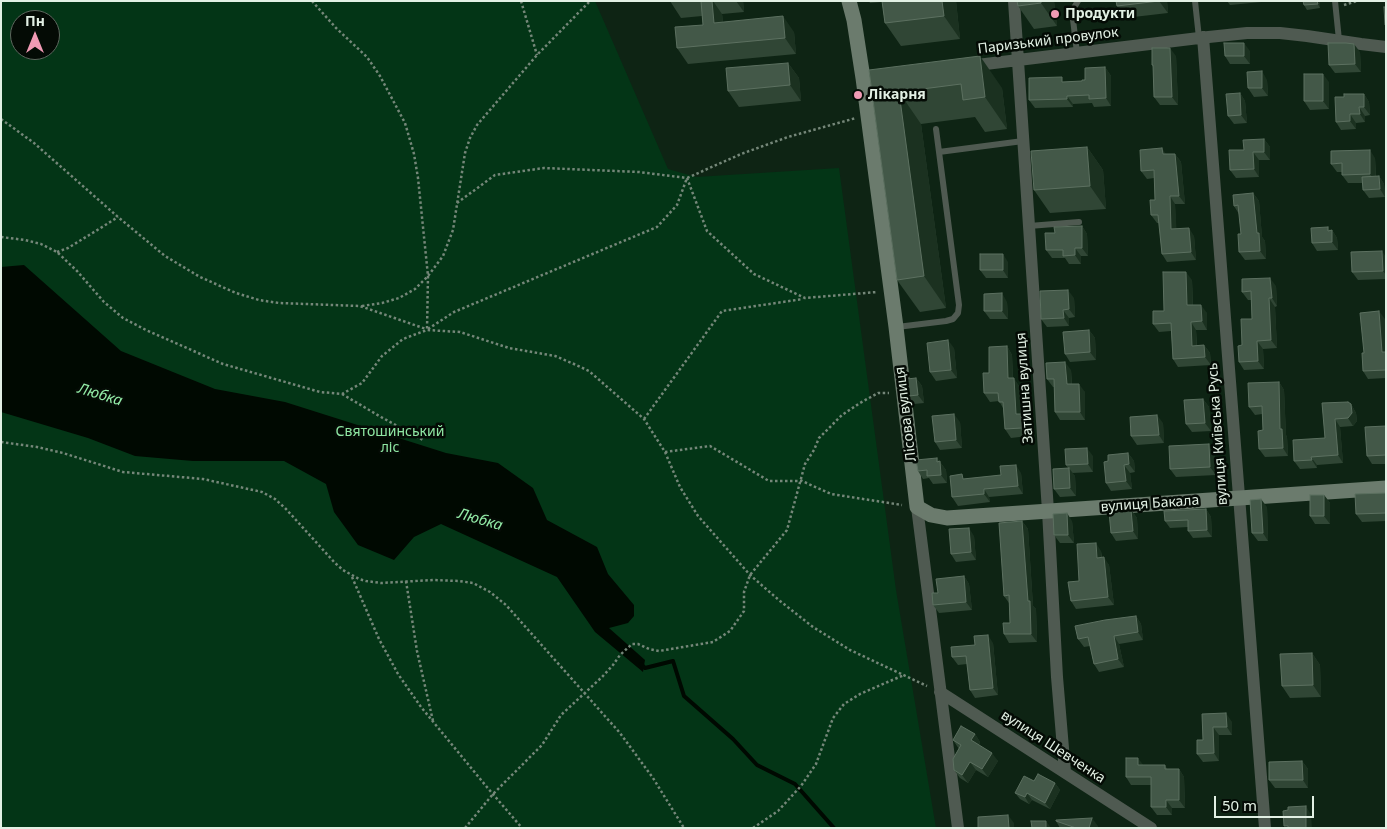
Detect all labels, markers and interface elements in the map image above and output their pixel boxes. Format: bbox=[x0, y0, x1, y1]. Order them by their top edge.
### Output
place label: Продукти bbox=[1065, 6, 1135, 22]
marker: Продукти bbox=[1049, 8, 1061, 20]
north arrow bbox=[10, 10, 60, 60]
text: Пн bbox=[25, 11, 45, 30]
street label: Паризький провулок bbox=[977, 24, 1119, 58]
place label: Лікарня bbox=[868, 87, 926, 103]
marker: Лікарня bbox=[852, 89, 864, 101]
street label: Затишна вулиця bbox=[1013, 332, 1037, 444]
street label: вулиця Київська Русь bbox=[1205, 362, 1231, 506]
street label: Лісова вулиця bbox=[892, 366, 920, 462]
water label: Любка bbox=[75, 380, 125, 410]
park label: Святошинський ліс bbox=[336, 424, 444, 457]
street label: вулиця Бакала bbox=[1100, 492, 1200, 516]
water label: Любка bbox=[456, 505, 504, 535]
street label: вулиця Шевченка bbox=[998, 707, 1108, 787]
scale bar bbox=[1217, 786, 1317, 818]
text: 50 m bbox=[1222, 795, 1257, 815]

